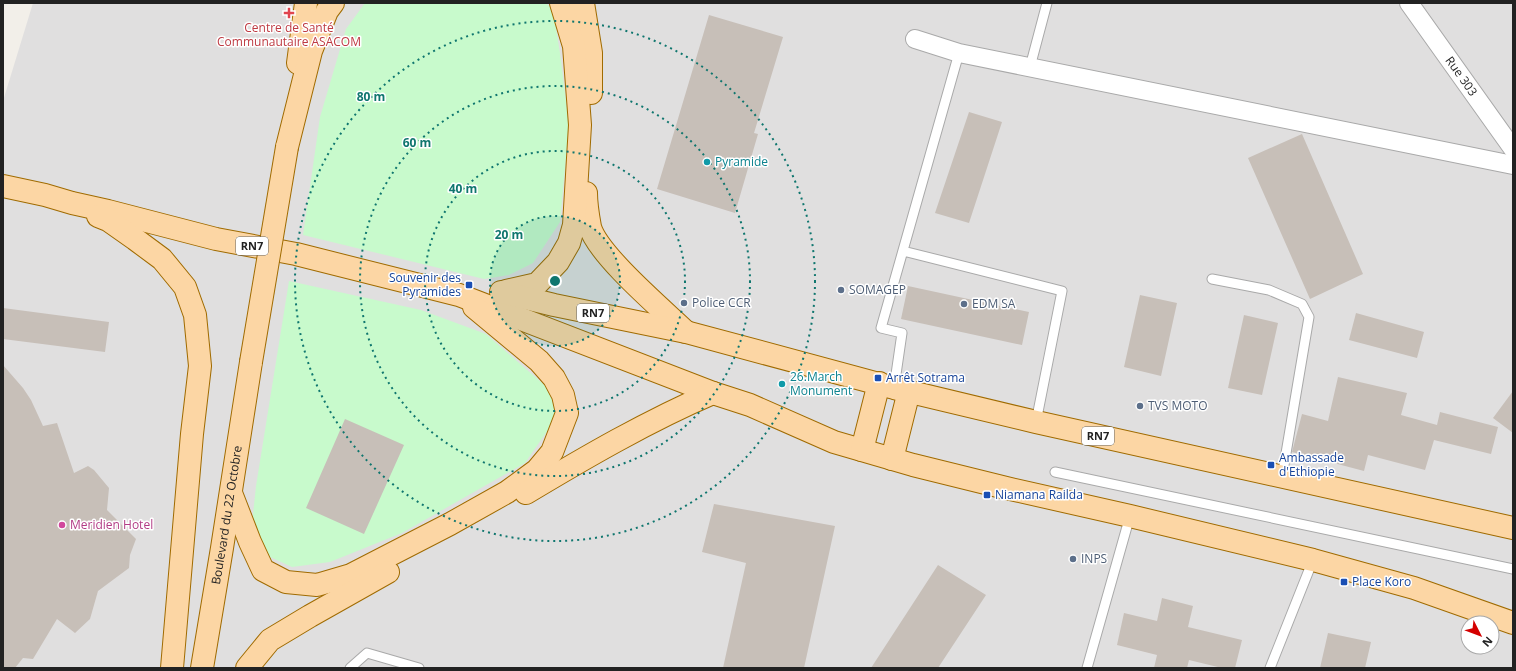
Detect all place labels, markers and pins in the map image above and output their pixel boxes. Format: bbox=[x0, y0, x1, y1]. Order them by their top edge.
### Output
marker: Centre de Santé Communautaire ASACOM bbox=[283, 7, 295, 19]
place label: Centre de Santé Communautaire ASACOM bbox=[217, 19, 361, 50]
place label: Pyramide bbox=[715, 153, 768, 170]
marker: Pyramide bbox=[702, 157, 712, 167]
place label: Souvenir des Pyramides bbox=[389, 269, 461, 300]
centre of rings bbox=[548, 274, 562, 288]
marker: Souvenir des Pyramides bbox=[464, 280, 474, 290]
place label: SOMAGEP bbox=[849, 281, 906, 298]
marker: SOMAGEP bbox=[836, 285, 846, 295]
place label: Police CCR bbox=[692, 294, 751, 311]
place label: EDM SA bbox=[972, 295, 1016, 312]
marker: Police CCR bbox=[679, 298, 689, 308]
marker: EDM SA bbox=[959, 299, 969, 309]
place label: 26.March Monument bbox=[790, 368, 852, 399]
place label: Arrêt Sotrama bbox=[886, 369, 965, 386]
marker: Arrêt Sotrama bbox=[873, 373, 883, 383]
marker: 26.March Monument bbox=[777, 379, 787, 389]
place label: TVS MOTO bbox=[1148, 397, 1208, 414]
marker: TVS MOTO bbox=[1135, 401, 1145, 411]
place label: Ambassade d'Ethiopie bbox=[1279, 449, 1344, 480]
marker: Ambassade d'Ethiopie bbox=[1266, 460, 1276, 470]
place label: Niamana Railda bbox=[995, 486, 1083, 503]
marker: Niamana Railda bbox=[982, 490, 992, 500]
place label: Meridien Hotel bbox=[70, 516, 153, 533]
marker: Meridien Hotel bbox=[57, 520, 67, 530]
place label: INPS bbox=[1081, 550, 1107, 567]
marker: INPS bbox=[1068, 554, 1078, 564]
place label: Place Koro bbox=[1352, 573, 1411, 590]
marker: Place Koro bbox=[1339, 577, 1349, 587]

